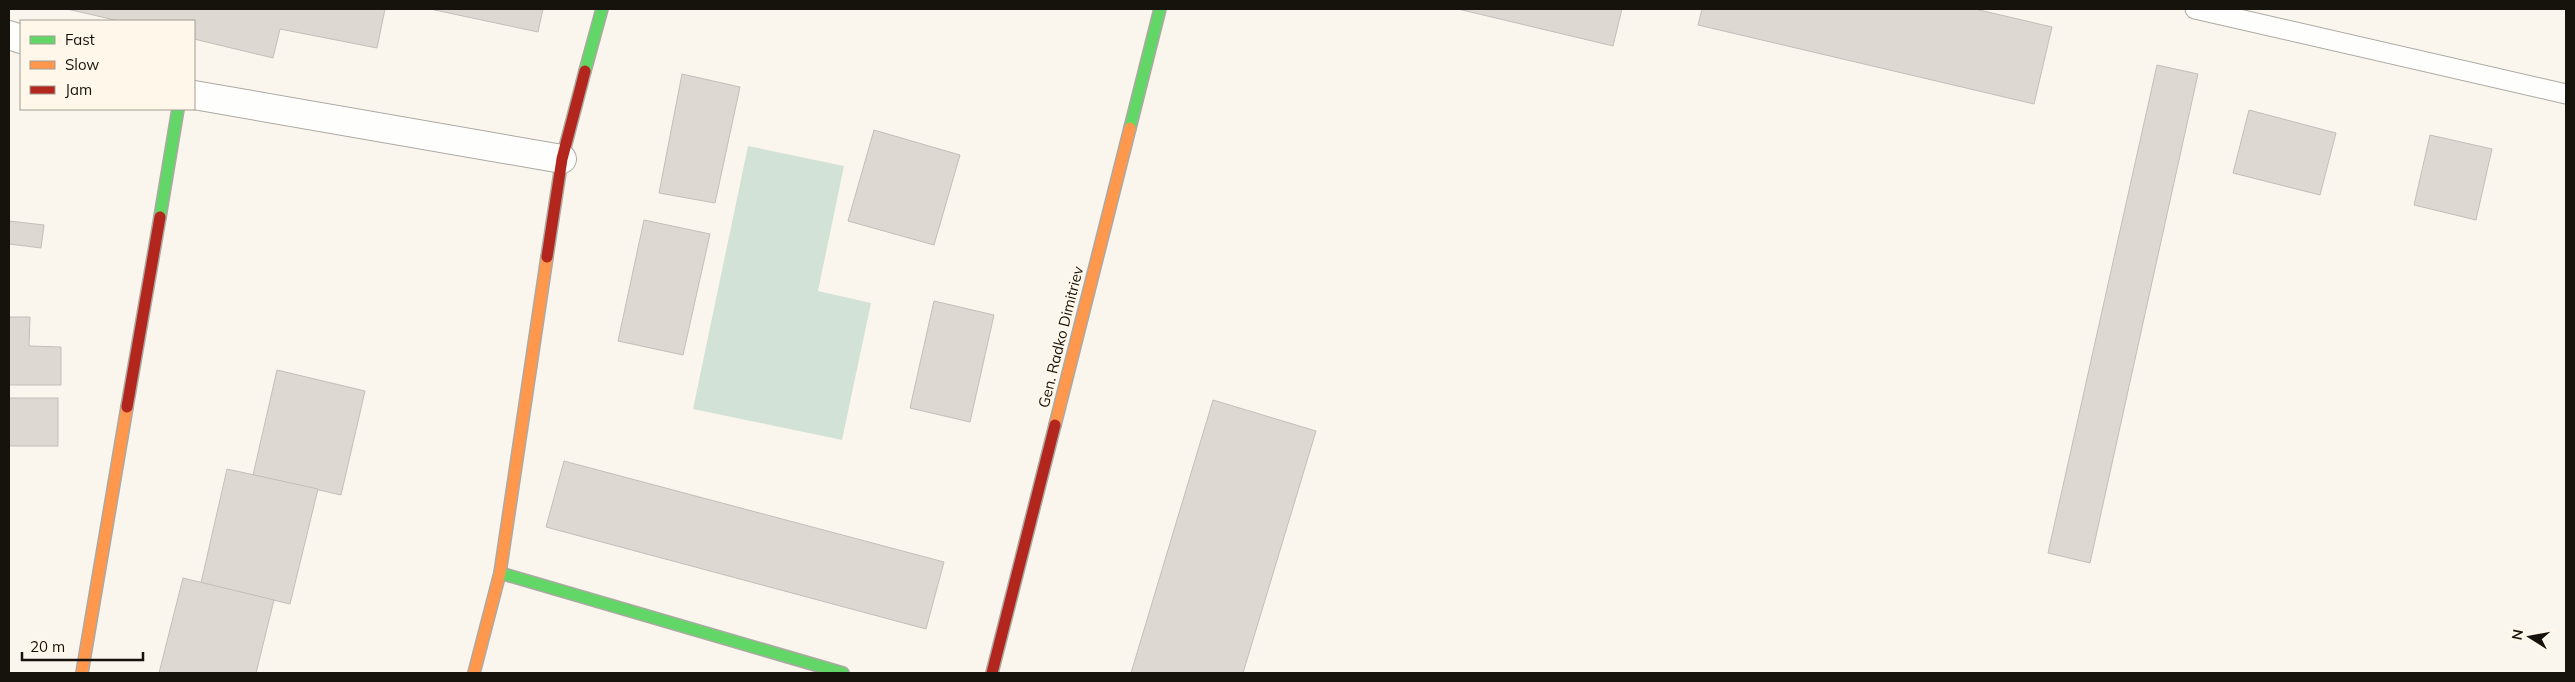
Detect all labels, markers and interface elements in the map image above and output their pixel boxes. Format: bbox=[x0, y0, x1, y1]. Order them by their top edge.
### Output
legend bbox=[20, 20, 195, 110]
text: Fast bbox=[65, 30, 95, 49]
text: Slow bbox=[65, 55, 99, 74]
text: Jam bbox=[65, 80, 92, 99]
street label: Gen. Radko Dimitriev bbox=[1034, 264, 1087, 410]
north arrow bbox=[2505, 612, 2555, 662]
text: N bbox=[2507, 628, 2527, 641]
scale bar bbox=[22, 630, 144, 662]
text: 20 m bbox=[30, 637, 65, 656]

